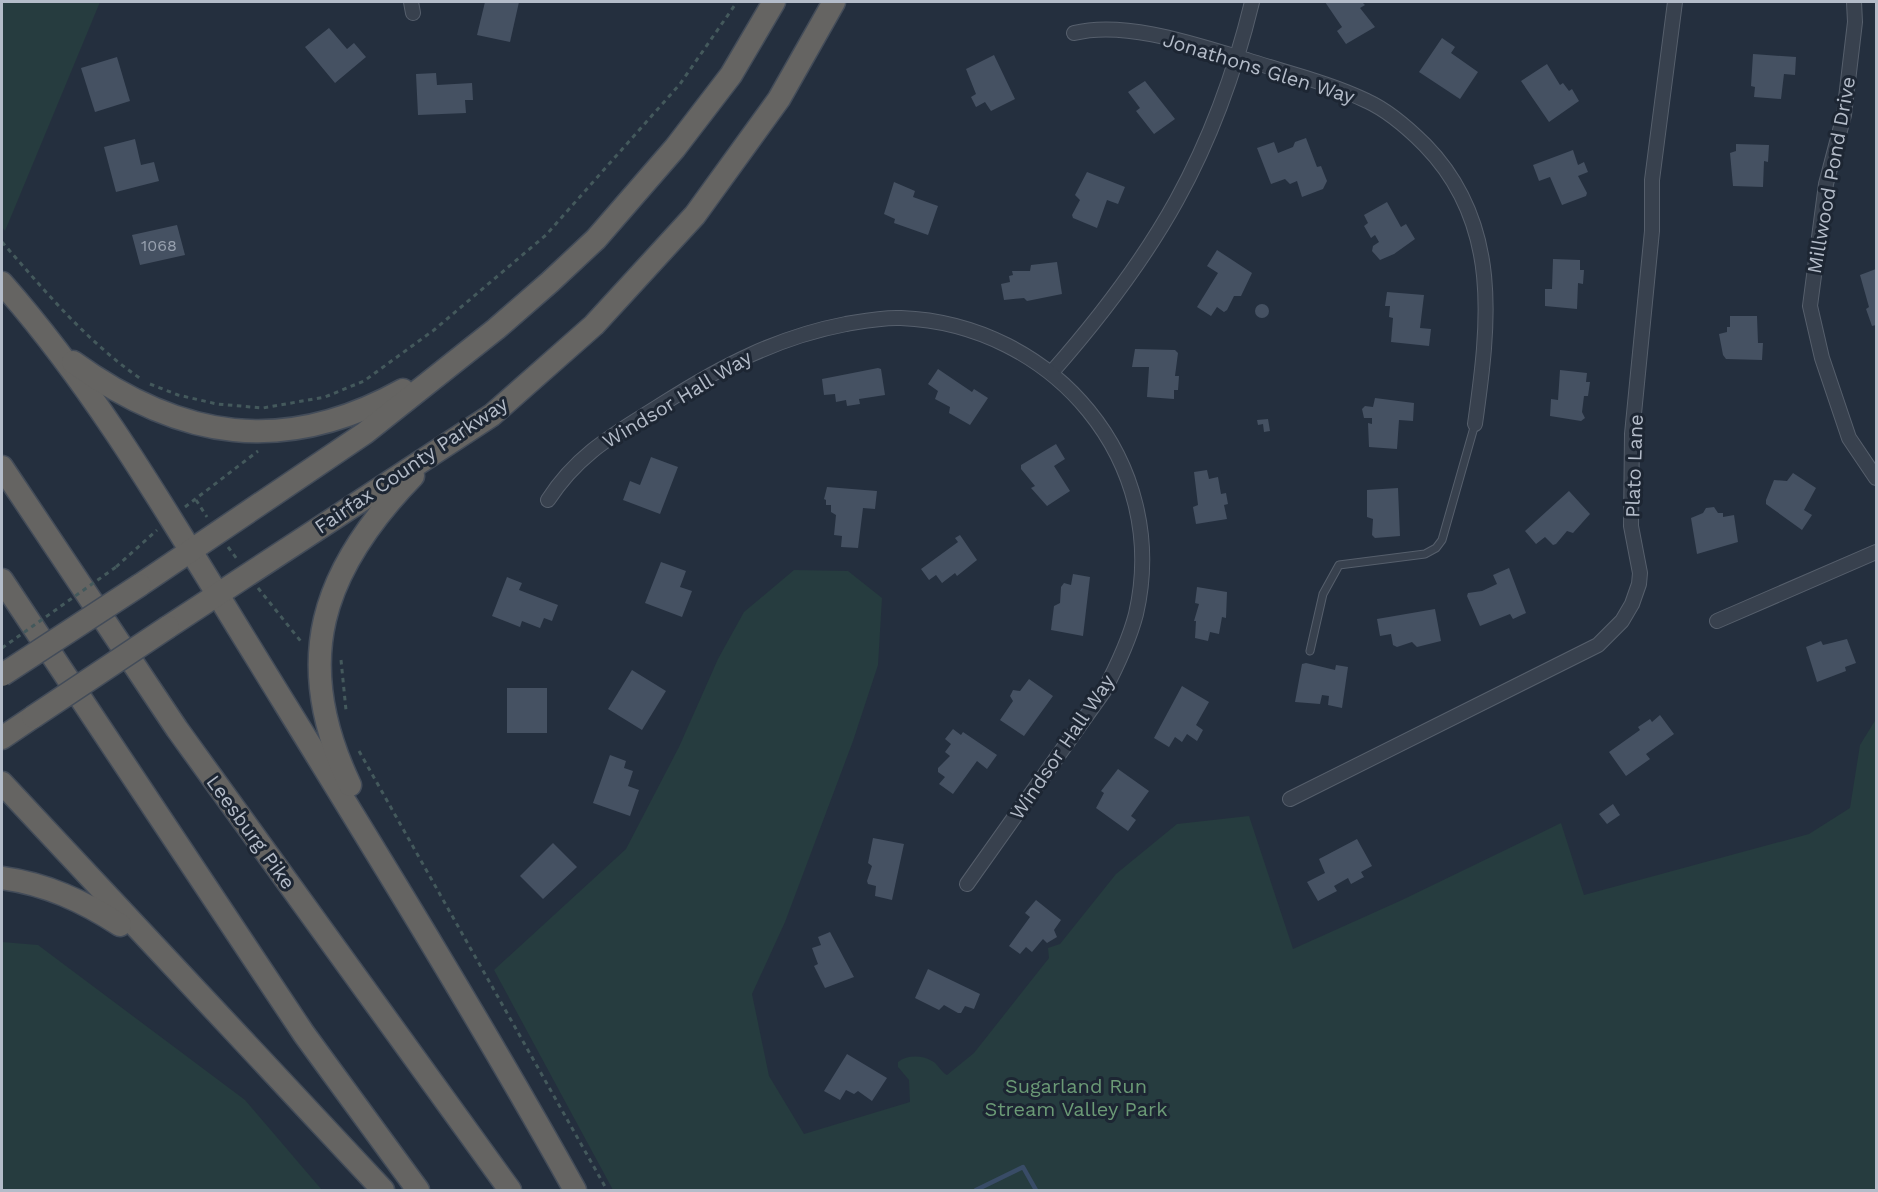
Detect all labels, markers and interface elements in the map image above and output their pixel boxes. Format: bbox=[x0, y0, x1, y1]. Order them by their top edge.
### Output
street label: Jonathons Glen Way bbox=[1160, 27, 1358, 109]
street label: Millwood Pond Drive bbox=[1802, 75, 1860, 275]
house number: 1068 bbox=[141, 236, 177, 255]
street label: Windsor Hall Way bbox=[598, 345, 757, 453]
street label: Fairfax County Parkway bbox=[310, 391, 513, 539]
street label: Plato Lane bbox=[1620, 414, 1648, 518]
street label: Windsor Hall Way bbox=[1005, 669, 1120, 824]
street label: Leesburg Pike bbox=[202, 770, 300, 894]
park label: Sugarland Run Stream Valley Park bbox=[984, 1074, 1168, 1121]

